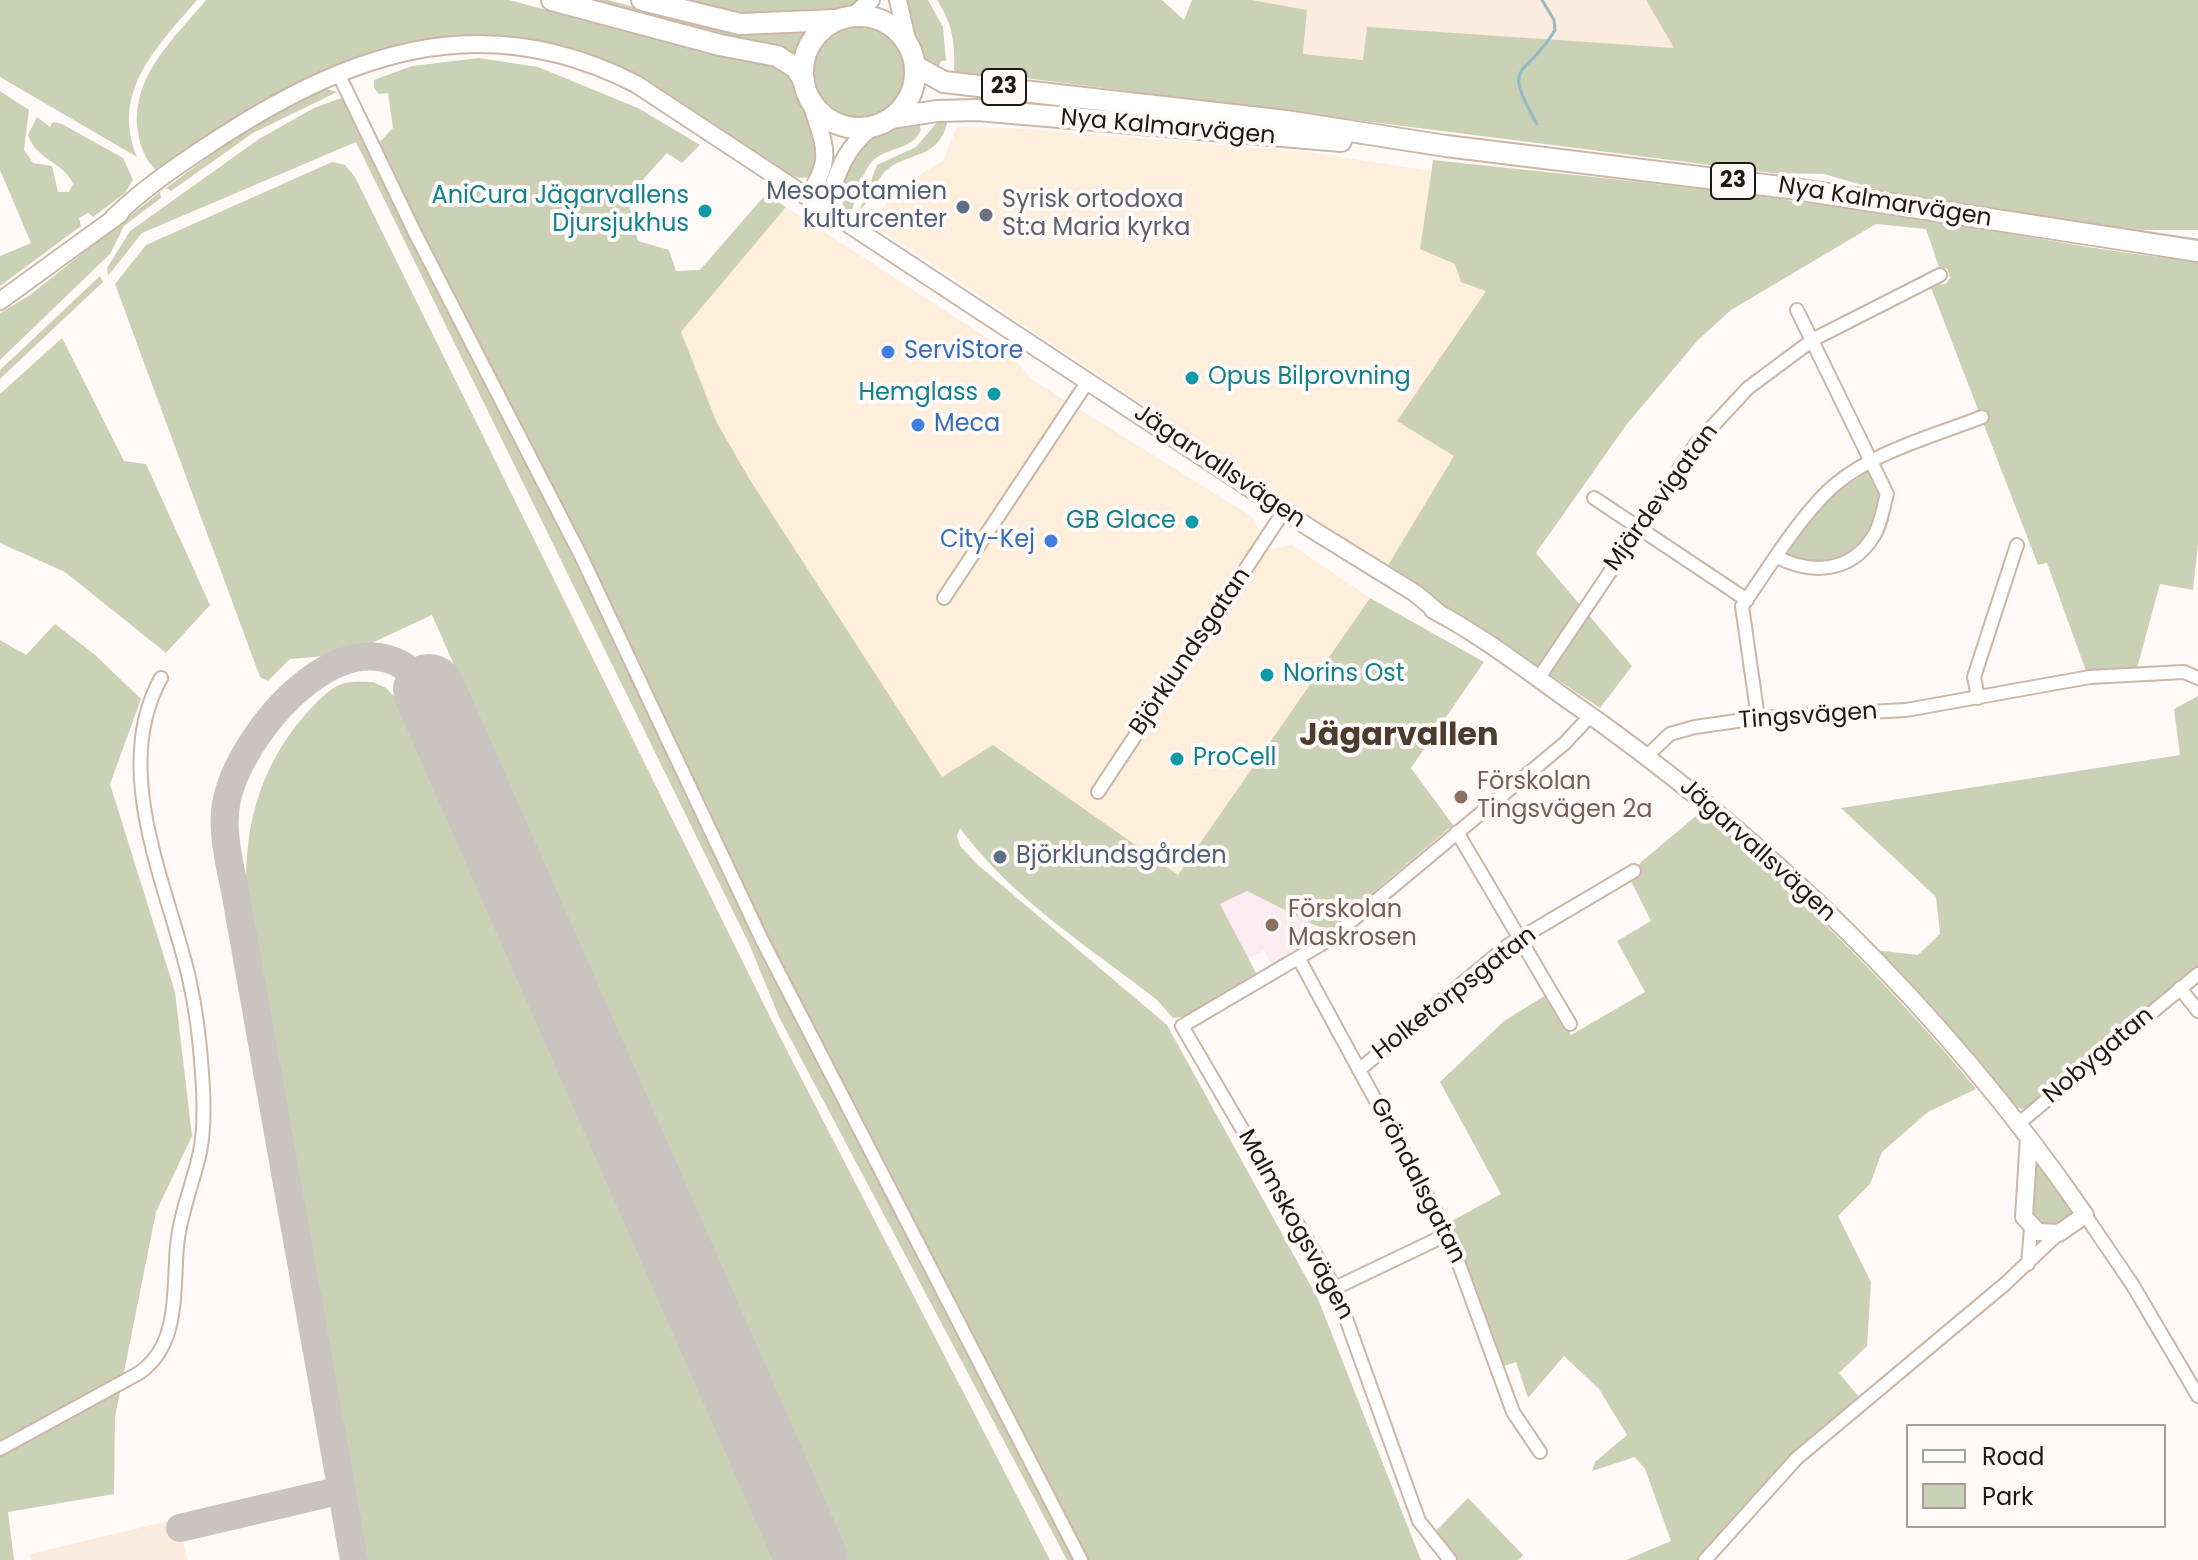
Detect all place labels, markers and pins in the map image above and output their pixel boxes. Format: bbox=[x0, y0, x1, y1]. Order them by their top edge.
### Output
place label: Mesopotamien kulturcenter bbox=[766, 179, 947, 235]
place label: AniCura Jägarvallens Djursjukhus bbox=[431, 183, 689, 239]
place label: Syrisk ortodoxa St:a Maria kyrka bbox=[1002, 187, 1190, 243]
marker: Mesopotamien kulturcenter bbox=[954, 198, 972, 216]
marker: AniCura Jägarvallens Djursjukhus bbox=[696, 202, 714, 220]
marker: Syrisk ortodoxa St:a Maria kyrka bbox=[977, 206, 995, 224]
place label: ServiStore bbox=[904, 338, 1023, 366]
marker: ServiStore bbox=[879, 343, 897, 361]
place label: Opus Bilprovning bbox=[1208, 364, 1411, 392]
marker: Opus Bilprovning bbox=[1183, 369, 1201, 387]
place label: Hemglass bbox=[858, 380, 978, 408]
marker: Hemglass bbox=[985, 385, 1003, 403]
place label: Meca bbox=[934, 411, 1000, 439]
marker: Meca bbox=[909, 416, 927, 434]
place label: GB Glace bbox=[1066, 508, 1176, 536]
marker: GB Glace bbox=[1183, 513, 1201, 531]
place label: City-Kej bbox=[940, 527, 1035, 555]
marker: City-Kej bbox=[1042, 532, 1060, 550]
place label: Norins Ost bbox=[1283, 661, 1405, 689]
marker: Norins Ost bbox=[1258, 666, 1276, 684]
place label: ProCell bbox=[1193, 745, 1276, 773]
marker: ProCell bbox=[1168, 750, 1186, 768]
place label: Förskolan Tingsvägen 2a bbox=[1477, 769, 1653, 825]
marker: Förskolan Tingsvägen 2a bbox=[1452, 788, 1470, 806]
place label: Björklundsgården bbox=[1016, 843, 1227, 871]
marker: Björklundsgården bbox=[991, 848, 1009, 866]
place label: Förskolan Maskrosen bbox=[1288, 897, 1417, 953]
marker: Förskolan Maskrosen bbox=[1263, 916, 1281, 934]

